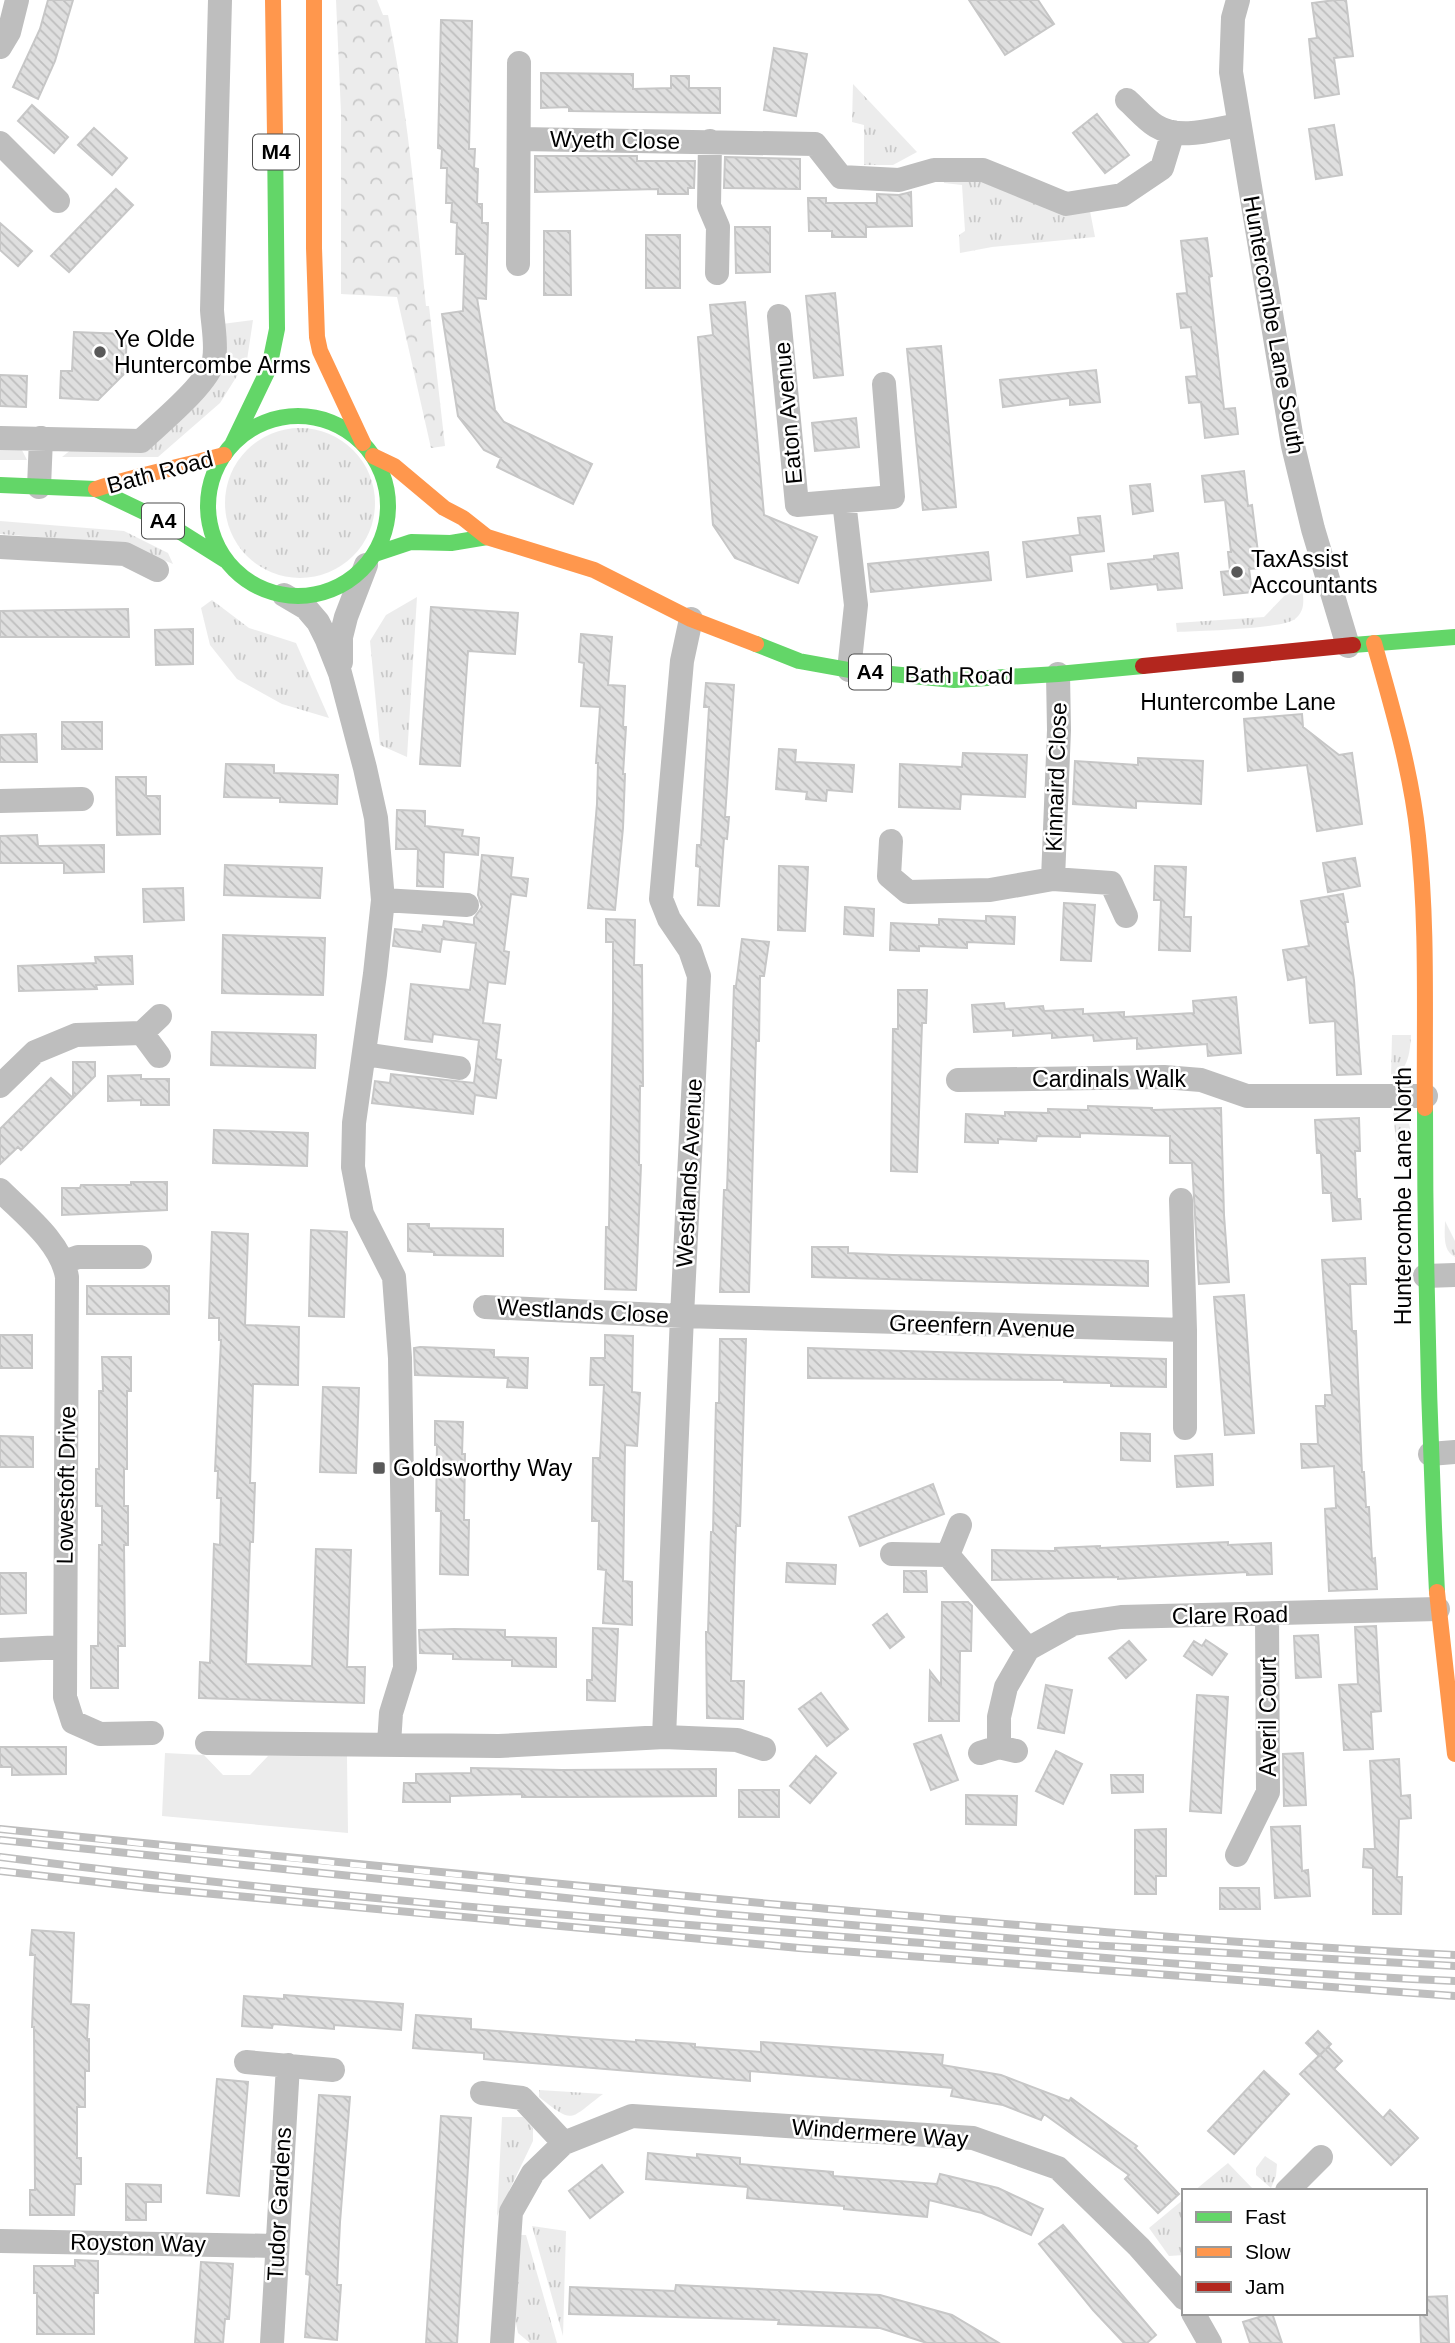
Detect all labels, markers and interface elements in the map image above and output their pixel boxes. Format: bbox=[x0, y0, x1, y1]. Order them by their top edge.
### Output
street label: Wyeth Close bbox=[550, 126, 680, 154]
road number: M4 bbox=[253, 134, 299, 170]
street label: Huntercombe Lane South bbox=[1238, 194, 1310, 456]
place label: Ye Olde Huntercombe Arms bbox=[114, 326, 311, 378]
street label: Eaton Avenue bbox=[769, 341, 807, 485]
marker: Ye Olde Huntercombe Arms bbox=[92, 344, 108, 360]
street label: Bath Road bbox=[104, 445, 216, 499]
road number: A4 bbox=[142, 504, 184, 538]
place label: TaxAssist Accountants bbox=[1251, 546, 1378, 598]
marker: TaxAssist Accountants bbox=[1229, 564, 1245, 580]
road number: A4 bbox=[849, 654, 891, 690]
street label: Bath Road bbox=[904, 661, 1014, 689]
marker: Huntercombe Lane bbox=[1230, 669, 1246, 685]
place label: Huntercombe Lane bbox=[1140, 689, 1336, 715]
street label: Kinnaird Close bbox=[1040, 702, 1072, 852]
street label: Cardinals Walk bbox=[1032, 1066, 1186, 1092]
street label: Huntercombe Lane North bbox=[1390, 1067, 1416, 1325]
street label: Westlands Avenue bbox=[671, 1078, 707, 1268]
street label: Westlands Close bbox=[496, 1294, 670, 1328]
street label: Greenfern Avenue bbox=[888, 1310, 1076, 1342]
street label: Lowestoft Drive bbox=[52, 1406, 80, 1564]
place label: Goldsworthy Way bbox=[393, 1455, 573, 1481]
marker: Goldsworthy Way bbox=[371, 1460, 387, 1476]
street label: Clare Road bbox=[1172, 1601, 1288, 1629]
street label: Averil Court bbox=[1255, 1657, 1281, 1777]
street label: Windermere Way bbox=[791, 2114, 970, 2152]
street label: Tudor Gardens bbox=[262, 2127, 296, 2281]
legend bbox=[1182, 2189, 1427, 2315]
text: Fast bbox=[1245, 2205, 1286, 2228]
street label: Royston Way bbox=[70, 2229, 207, 2257]
text: Slow bbox=[1245, 2240, 1291, 2263]
text: Jam bbox=[1245, 2275, 1285, 2298]

